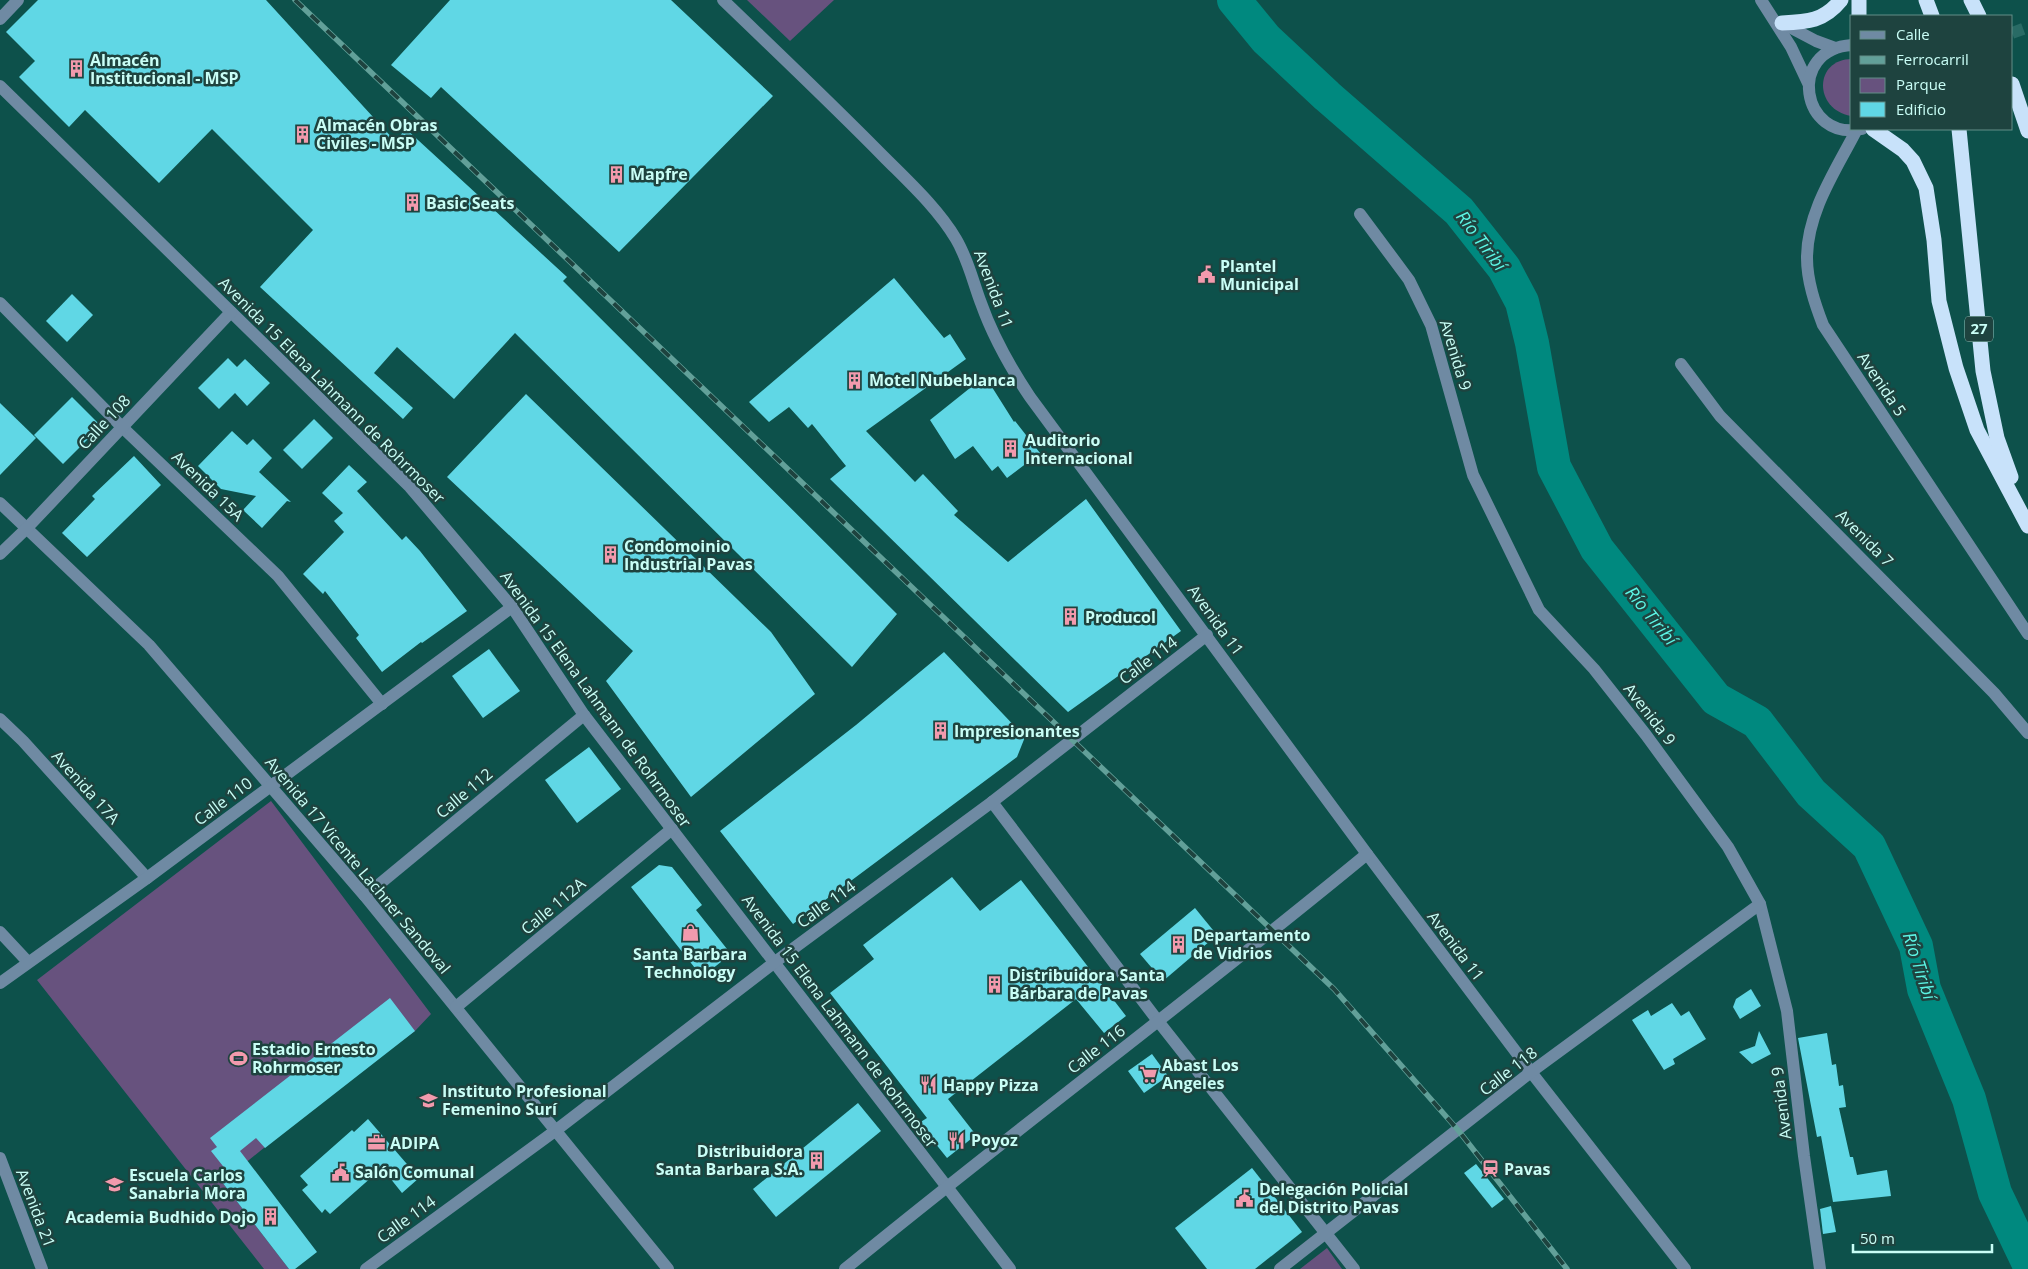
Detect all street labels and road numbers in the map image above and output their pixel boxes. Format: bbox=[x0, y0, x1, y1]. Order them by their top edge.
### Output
street label: Avenida 11 bbox=[969, 247, 1019, 331]
street label: Avenida 15 Elena Lahmann de Rohrmoser bbox=[214, 272, 450, 508]
road number: 27 bbox=[1965, 316, 1993, 342]
street label: Avenida 9 bbox=[1435, 317, 1477, 393]
street label: Avenida 5 bbox=[1852, 348, 1912, 420]
street label: Calle 108 bbox=[73, 390, 135, 454]
street label: Avenida 15A bbox=[167, 446, 249, 527]
street label: Avenida 7 bbox=[1831, 504, 1899, 572]
street label: Avenida 15 Elena Lahmann de Rohrmoser bbox=[495, 566, 697, 832]
street label: Avenida 11 bbox=[1183, 580, 1249, 660]
street label: Calle 114 bbox=[1114, 631, 1182, 689]
street label: Avenida 9 bbox=[1619, 678, 1681, 750]
street label: Avenida 17A bbox=[47, 745, 126, 829]
street label: Avenida 17 Vicente Lachner Sandoval bbox=[261, 752, 455, 978]
street label: Calle 112 bbox=[431, 763, 497, 823]
street label: Calle 110 bbox=[189, 772, 257, 830]
street label: Calle 112A bbox=[516, 872, 591, 939]
street label: Calle 114 bbox=[792, 875, 860, 933]
street label: Avenida 15 Elena Lahmann de Rohrmoser bbox=[737, 890, 943, 1153]
street label: Avenida 11 bbox=[1423, 907, 1489, 985]
street label: Calle 116 bbox=[1063, 1020, 1129, 1078]
street label: Calle 118 bbox=[1475, 1042, 1541, 1100]
street label: Avenida 9 bbox=[1766, 1065, 1796, 1141]
street label: Avenida 21 bbox=[11, 1166, 61, 1250]
street label: Calle 114 bbox=[372, 1190, 440, 1248]

